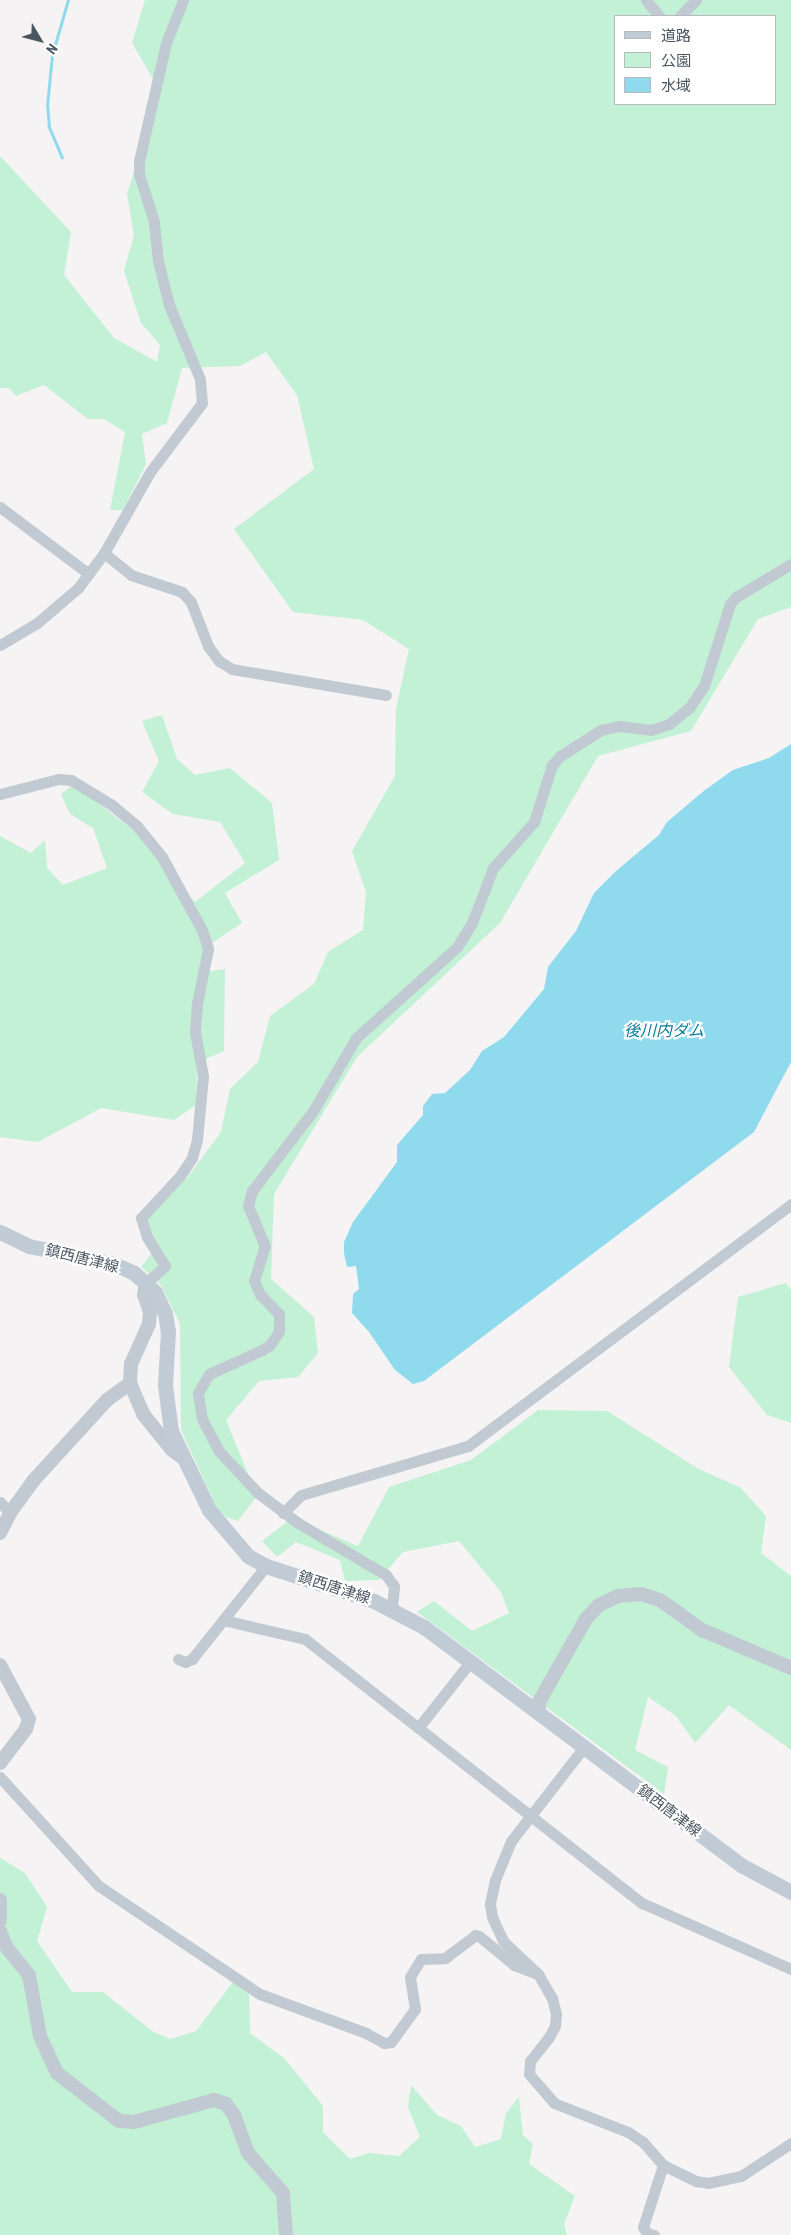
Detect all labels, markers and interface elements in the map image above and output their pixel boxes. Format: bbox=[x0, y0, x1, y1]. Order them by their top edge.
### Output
north arrow bbox=[15, 15, 65, 65]
legend bbox=[614, 15, 776, 105]
text: 道路 bbox=[661, 27, 691, 45]
text: N bbox=[43, 41, 61, 57]
text: 公園 bbox=[661, 52, 691, 70]
text: 水域 bbox=[661, 77, 691, 95]
water label: 後川内ダム bbox=[624, 1021, 704, 1041]
street label: 鎮西唐津線 bbox=[43, 1241, 121, 1277]
street label: 鎮西唐津線 bbox=[296, 1568, 372, 1608]
street label: 鎮西唐津線 bbox=[634, 1781, 704, 1841]

